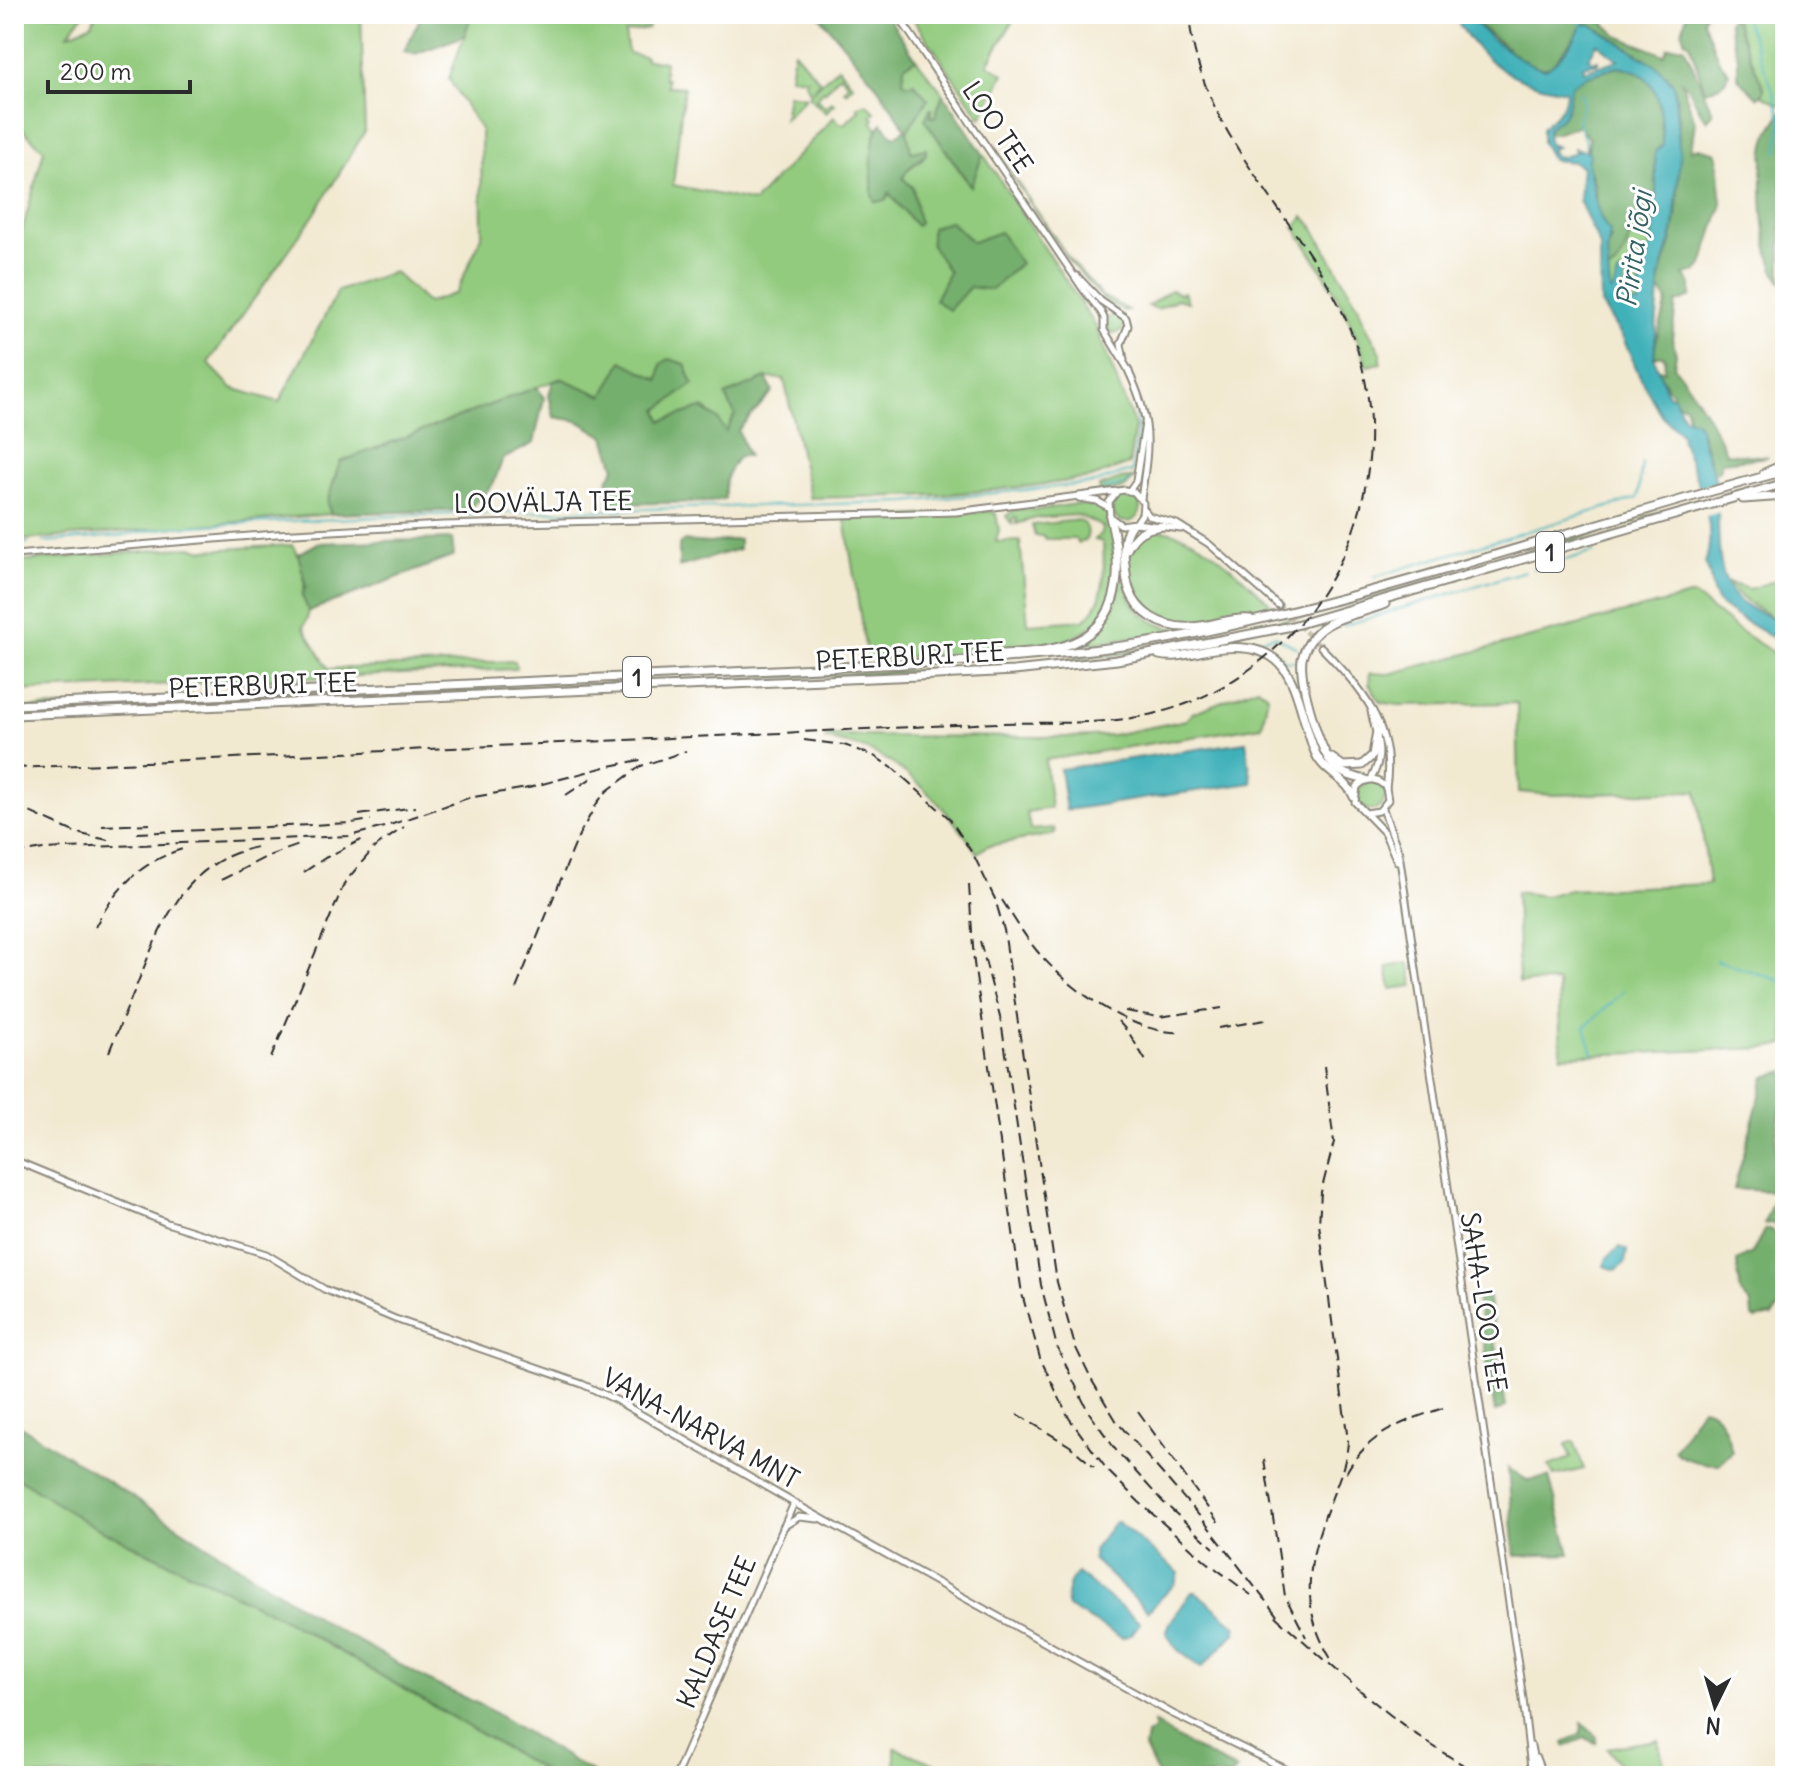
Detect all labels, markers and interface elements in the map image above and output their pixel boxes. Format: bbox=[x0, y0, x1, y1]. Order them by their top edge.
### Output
scale bar bbox=[48, 44, 190, 94]
text: 200 m bbox=[60, 56, 132, 86]
street label: LOO TEE bbox=[955, 75, 1041, 179]
water label: Pirita jõgi bbox=[1608, 185, 1660, 309]
street label: LOOVÄLJA TEE bbox=[453, 484, 633, 520]
road number: 1 bbox=[1536, 532, 1564, 572]
street label: PETERBURI TEE bbox=[815, 635, 1005, 677]
road number: 1 bbox=[623, 657, 651, 697]
street label: PETERBURI TEE bbox=[168, 665, 358, 705]
street label: SAHA-LOO TEE bbox=[1454, 1210, 1514, 1394]
street label: VANA-NARVA MNT bbox=[597, 1360, 805, 1496]
street label: KALDASE TEE bbox=[669, 1551, 763, 1713]
north arrow bbox=[1675, 1666, 1755, 1746]
text: N bbox=[1704, 1711, 1722, 1741]

